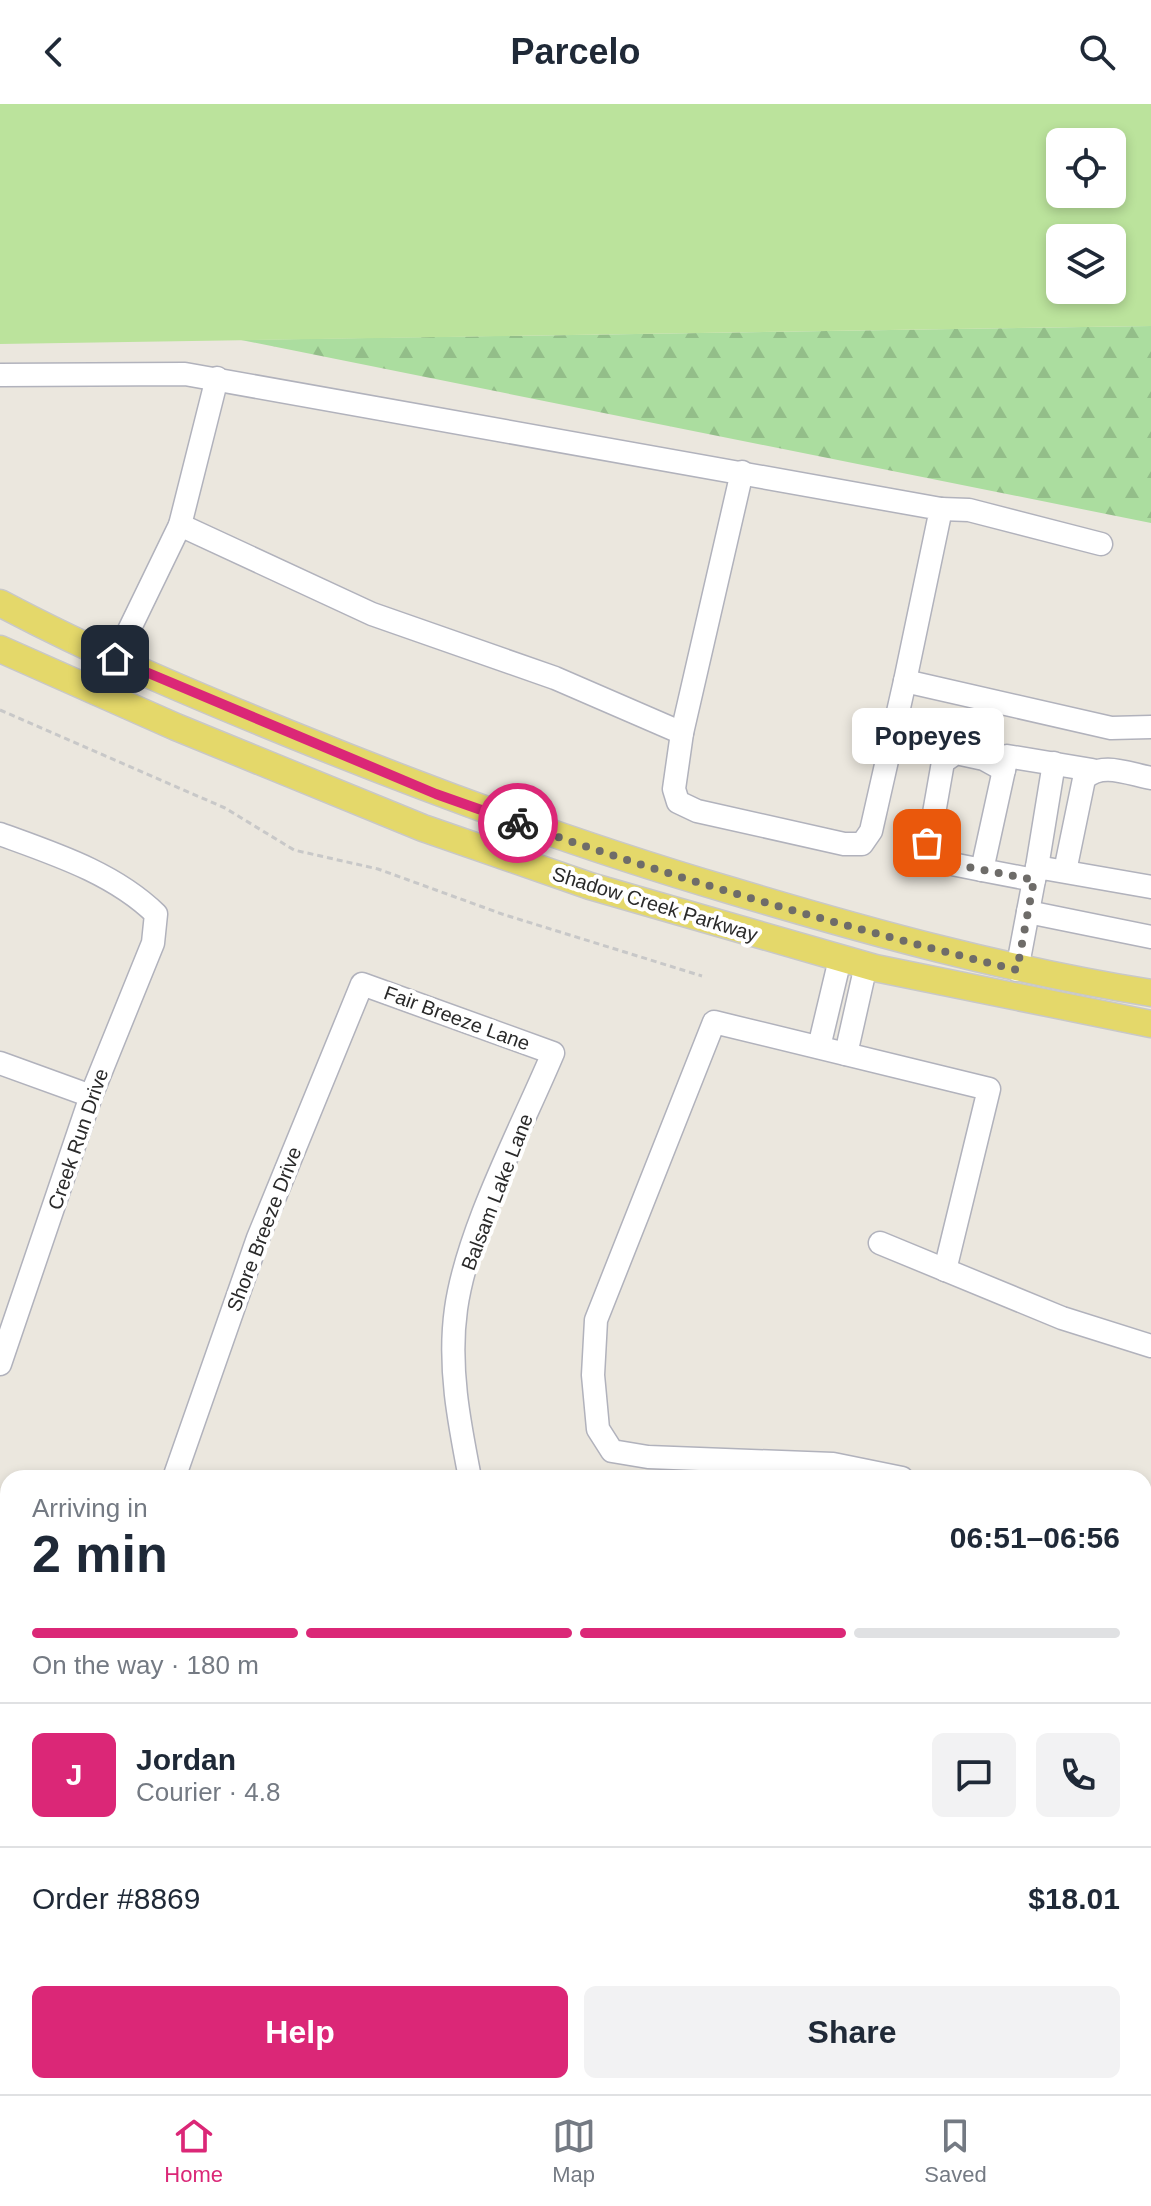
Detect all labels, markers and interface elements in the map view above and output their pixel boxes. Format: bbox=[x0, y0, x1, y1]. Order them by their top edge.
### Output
icon: back bbox=[32, 30, 76, 74]
icon: search bbox=[1075, 30, 1119, 74]
text: Parcelo bbox=[510, 31, 641, 72]
map controls bbox=[1046, 128, 1126, 304]
button: locate bbox=[1046, 128, 1126, 208]
button: layers bbox=[1046, 224, 1126, 304]
pin bbox=[81, 625, 149, 693]
icon: home bbox=[93, 637, 137, 681]
callout: Popeyes bbox=[851, 707, 1003, 763]
text: Popeyes bbox=[875, 721, 981, 751]
courier bbox=[478, 783, 558, 863]
icon: bike bbox=[496, 801, 540, 845]
pin bbox=[893, 809, 961, 877]
icon: bag bbox=[905, 821, 949, 865]
street label: Shadow Creek Parkway bbox=[550, 862, 760, 946]
street label: Fair Breeze Lane bbox=[381, 981, 533, 1055]
street label: Creek Run Drive bbox=[44, 1066, 112, 1212]
street label: Balsam Lake Lane bbox=[457, 1111, 537, 1273]
street label: Shore Breeze Drive bbox=[222, 1144, 306, 1314]
text: Arriving in bbox=[32, 1493, 148, 1523]
text: 06:51–06:56 bbox=[950, 1521, 1120, 1554]
text: 2 min bbox=[32, 1525, 168, 1583]
text: On the way · 180 m bbox=[32, 1650, 259, 1680]
button: chat bbox=[932, 1733, 1016, 1817]
button: phone bbox=[1036, 1733, 1120, 1817]
text: Jordan bbox=[136, 1743, 236, 1776]
text: J bbox=[66, 1758, 82, 1791]
text: Courier · 4.8 bbox=[136, 1777, 281, 1807]
text: Order #8869 bbox=[32, 1882, 200, 1915]
text: $18.01 bbox=[1028, 1882, 1120, 1915]
button: Help bbox=[32, 1986, 568, 2078]
button: Share bbox=[584, 1986, 1120, 2078]
tab: Home bbox=[164, 2114, 223, 2188]
tab: Map bbox=[552, 2114, 596, 2188]
tab: Saved bbox=[924, 2114, 987, 2188]

